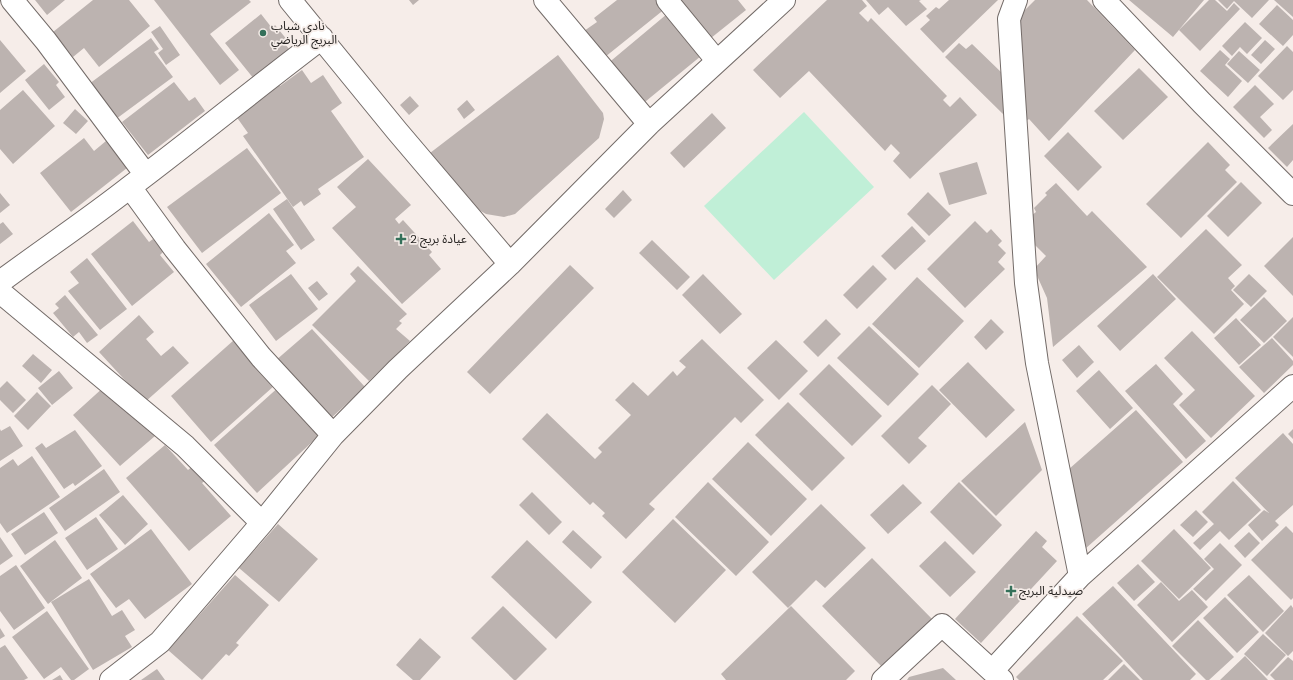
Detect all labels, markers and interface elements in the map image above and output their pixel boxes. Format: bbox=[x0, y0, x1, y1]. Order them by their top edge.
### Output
place label: نادي شباب البريج الرياضي bbox=[271, 18, 337, 50]
marker: نادي شباب البريج الرياضي bbox=[258, 28, 268, 38]
place label: عيادة بريج 2 bbox=[410, 231, 467, 248]
marker: عيادة بريج 2 bbox=[395, 233, 407, 245]
place label: صيدلية البريج bbox=[1019, 583, 1083, 600]
marker: صيدلية البريج bbox=[1006, 586, 1016, 596]

